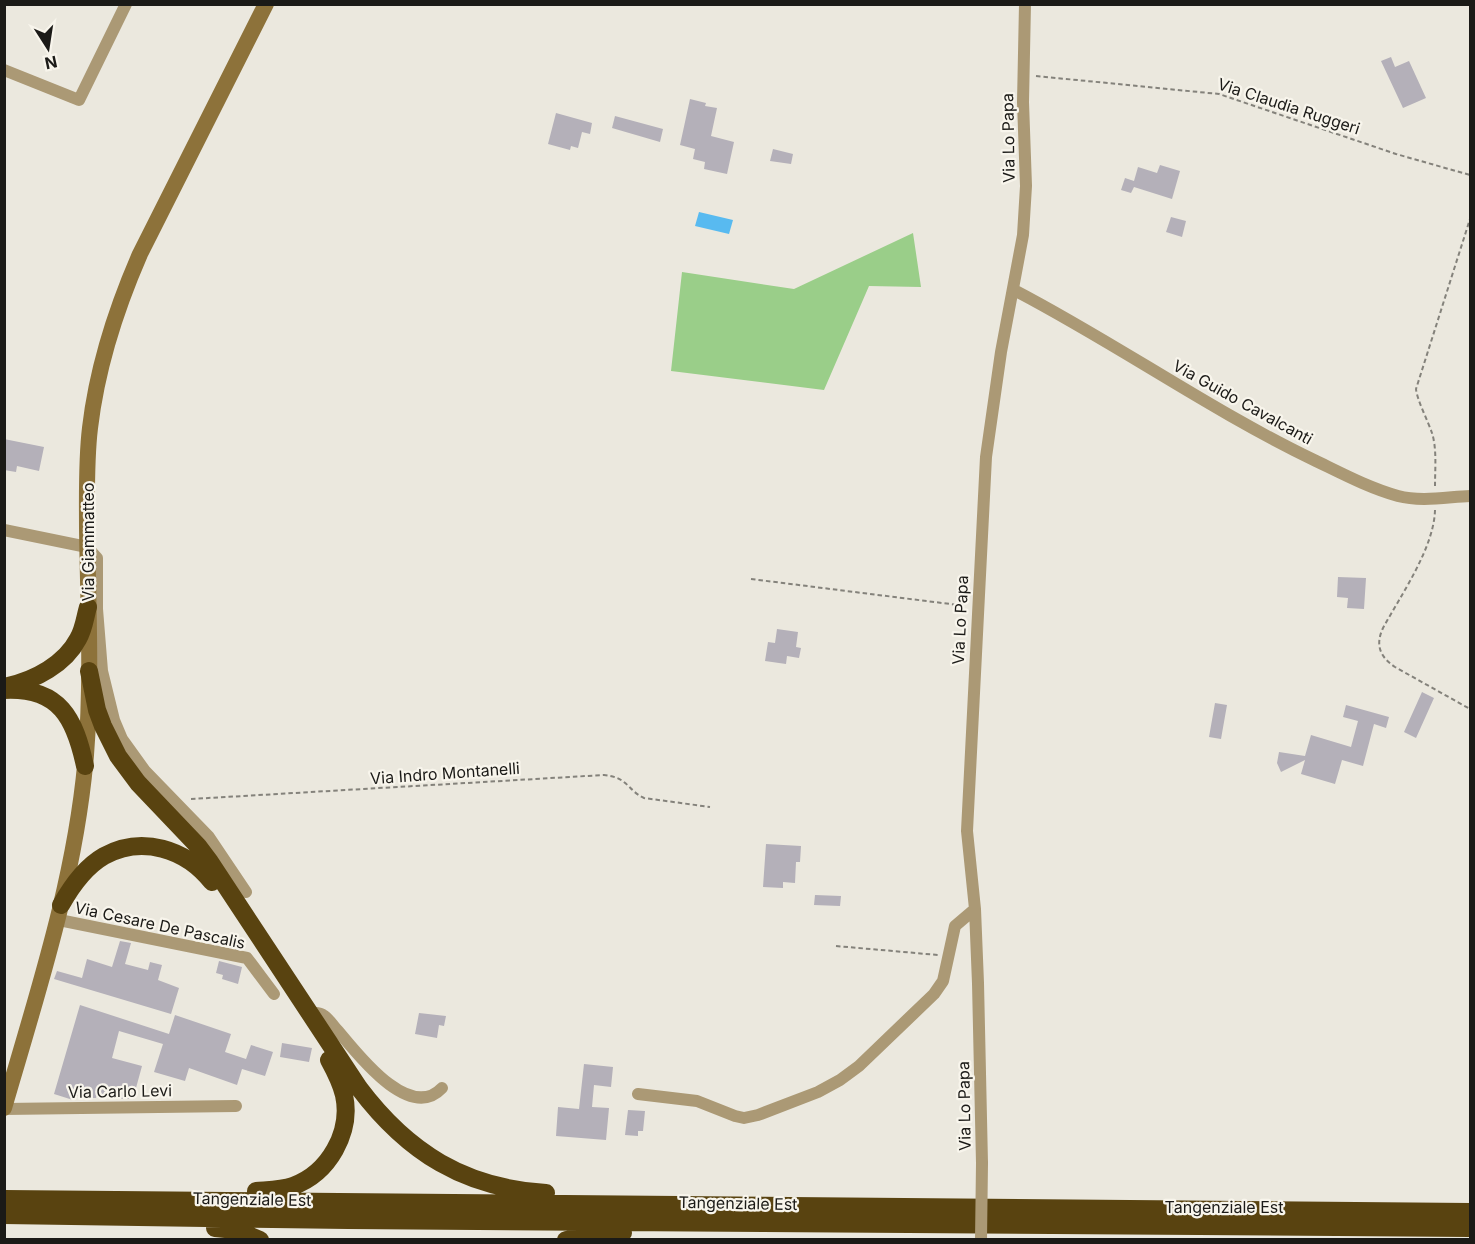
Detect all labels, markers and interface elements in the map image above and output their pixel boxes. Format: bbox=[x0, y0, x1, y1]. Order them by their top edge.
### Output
north arrow bbox=[18, 18, 78, 78]
text: N bbox=[43, 52, 59, 74]
street label: Via Claudia Ruggeri bbox=[1215, 74, 1363, 138]
street label: Via Lo Papa bbox=[997, 93, 1019, 183]
street label: Via Guido Cavalcanti bbox=[1170, 355, 1316, 449]
street label: Via Giammatteo bbox=[78, 482, 98, 602]
street label: Via Lo Papa bbox=[948, 575, 972, 665]
street label: Via Indro Montanelli bbox=[369, 758, 521, 788]
street label: Via Cesare De Pascalis bbox=[73, 897, 247, 953]
street label: Via Lo Papa bbox=[953, 1061, 975, 1151]
street label: Via Carlo Levi bbox=[68, 1080, 172, 1102]
street label: Tangenziale Est bbox=[192, 1188, 312, 1210]
street label: Tangenziale Est bbox=[678, 1192, 798, 1214]
street label: Tangenziale Est bbox=[1165, 1197, 1283, 1217]

